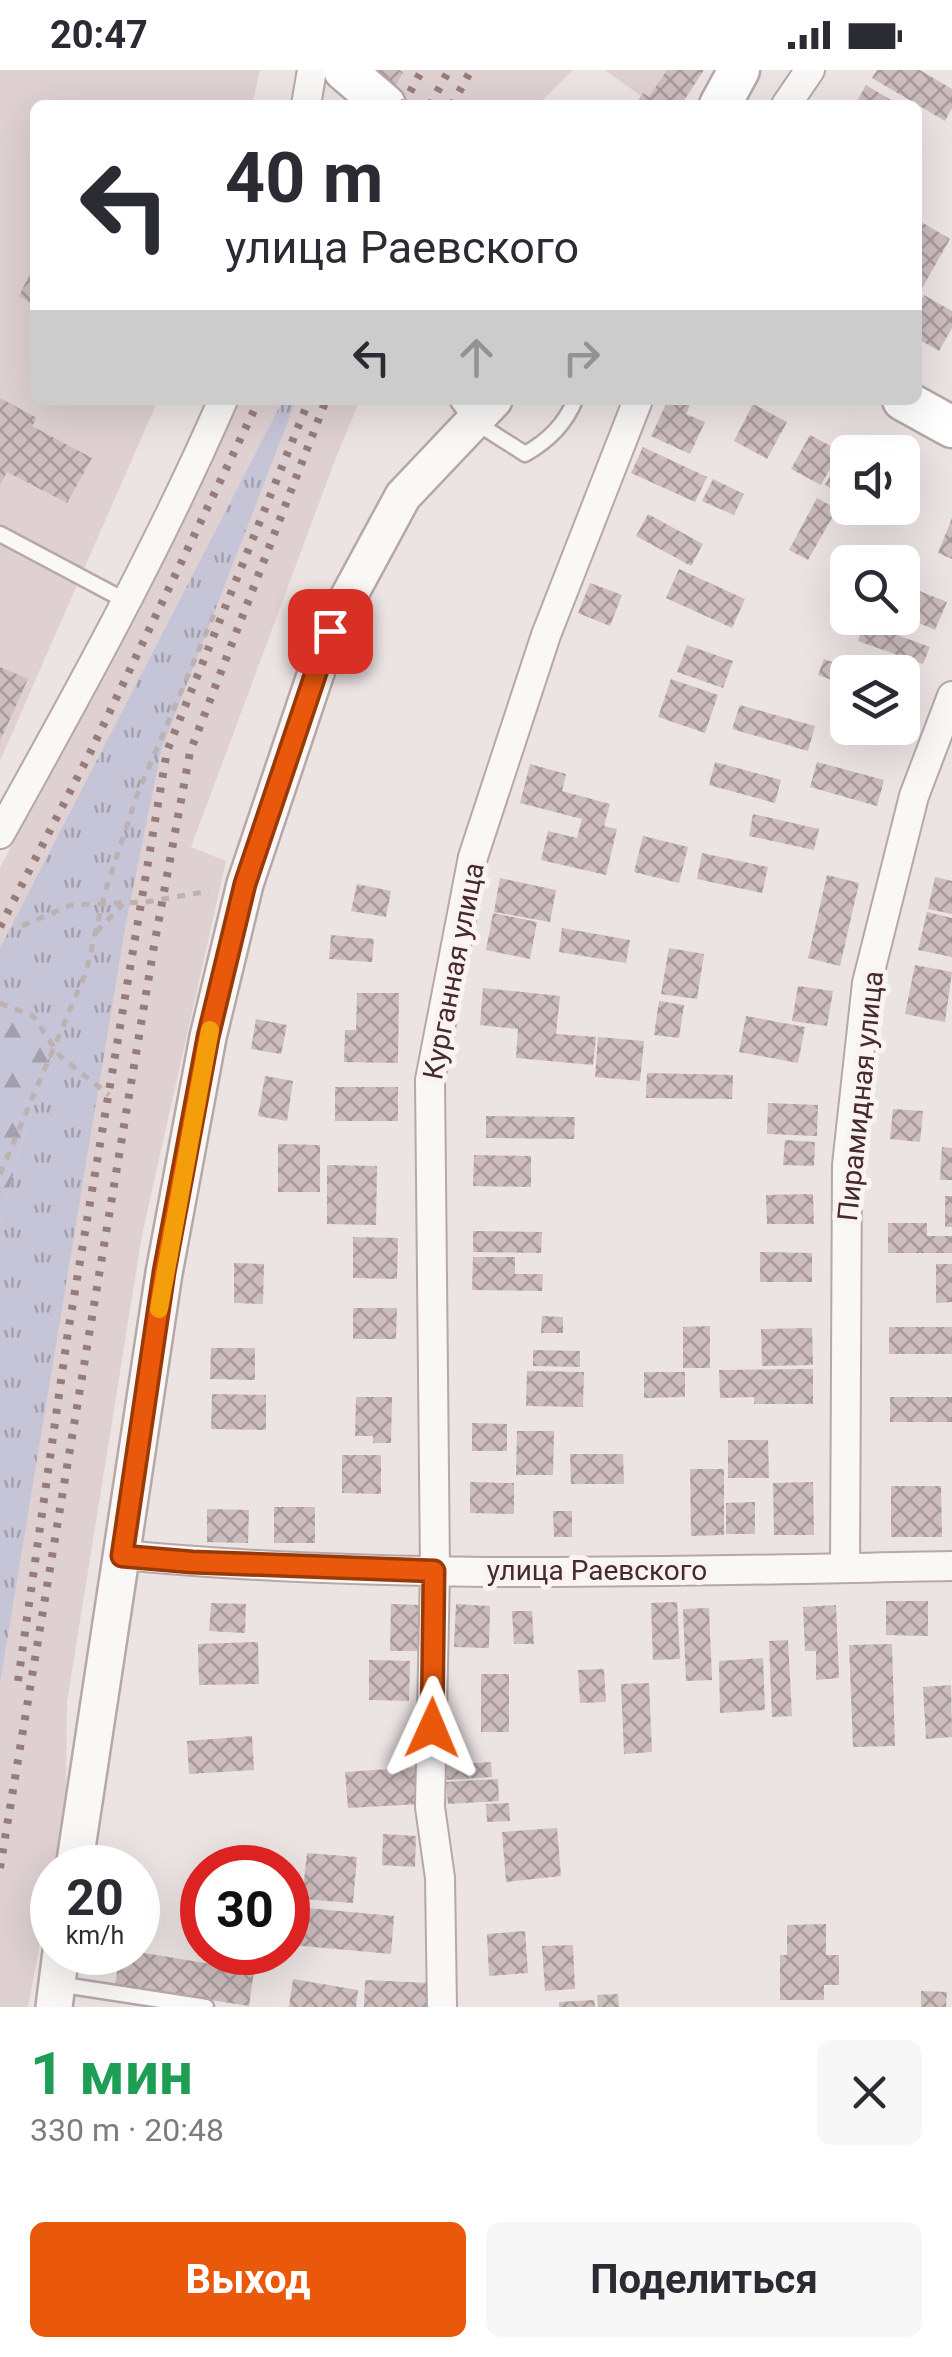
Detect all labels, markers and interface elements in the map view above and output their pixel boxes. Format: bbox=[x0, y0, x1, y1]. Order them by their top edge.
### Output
text: 20:47 bbox=[50, 13, 148, 57]
text: 40 m bbox=[225, 137, 383, 219]
icon: left bbox=[60, 140, 190, 270]
text: улица Раевского bbox=[225, 221, 579, 274]
icon: left bbox=[344, 330, 399, 385]
icon: ahead bbox=[449, 330, 504, 385]
icon: right bbox=[554, 330, 609, 385]
map controls bbox=[830, 435, 920, 745]
button: sound bbox=[830, 435, 920, 525]
button: search bbox=[830, 545, 920, 635]
pin bbox=[288, 589, 373, 674]
icon: arrive bbox=[303, 604, 358, 659]
button: layers bbox=[830, 655, 920, 745]
street label: Курганная улица bbox=[416, 860, 491, 1082]
street label: Пирамидная улица bbox=[831, 969, 890, 1223]
street label: улица Раевского bbox=[487, 1554, 707, 1587]
position arrow bbox=[380, 1676, 484, 1780]
speed limit sign: 30 bbox=[180, 1845, 310, 1975]
text: 20 bbox=[66, 1869, 124, 1927]
text: km/h bbox=[66, 1921, 124, 1950]
text: 1 мин bbox=[30, 2038, 193, 2109]
button: close bbox=[817, 2040, 922, 2145]
text: 330 m · 20:48 bbox=[30, 2111, 224, 2149]
button: Выход bbox=[30, 2222, 466, 2337]
button: Поделиться bbox=[486, 2222, 922, 2337]

